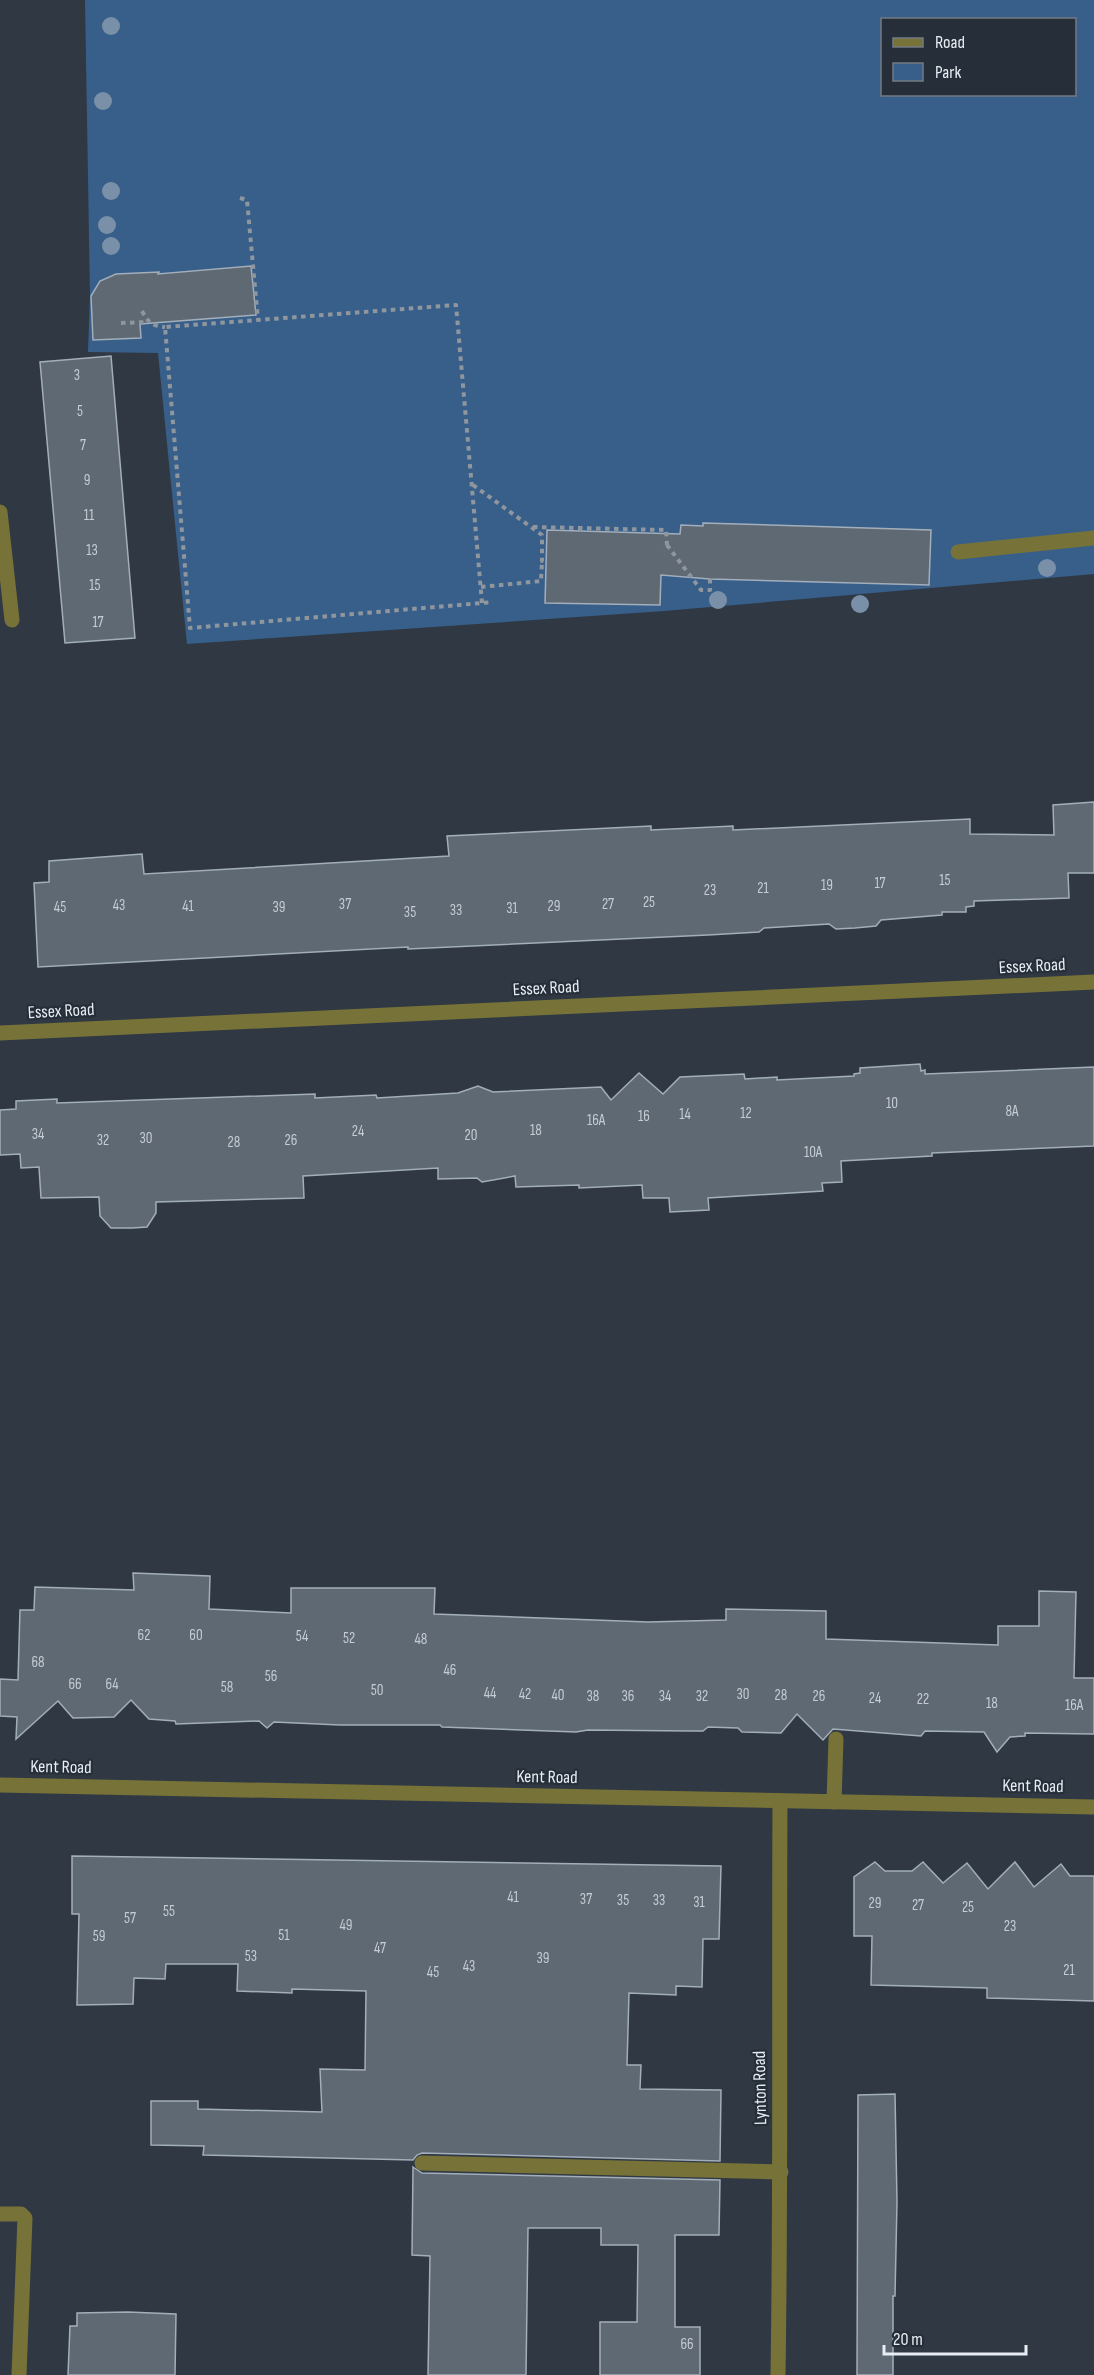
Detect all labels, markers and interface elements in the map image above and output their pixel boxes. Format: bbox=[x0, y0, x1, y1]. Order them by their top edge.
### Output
legend bbox=[881, 18, 1076, 96]
text: Road bbox=[935, 32, 965, 53]
text: Park bbox=[935, 62, 961, 83]
house number: 3 bbox=[74, 366, 80, 385]
house number: 5 bbox=[77, 402, 83, 421]
house number: 7 bbox=[80, 436, 86, 455]
house number: 9 bbox=[84, 471, 90, 490]
house number: 11 bbox=[84, 506, 95, 525]
house number: 13 bbox=[86, 541, 98, 560]
house number: 15 bbox=[89, 576, 101, 595]
house number: 17 bbox=[92, 613, 104, 632]
house number: 15 bbox=[939, 871, 951, 890]
house number: 17 bbox=[874, 874, 886, 893]
house number: 19 bbox=[821, 876, 833, 895]
house number: 21 bbox=[757, 879, 769, 898]
house number: 23 bbox=[704, 881, 716, 900]
house number: 25 bbox=[643, 893, 655, 912]
house number: 37 bbox=[339, 895, 351, 914]
house number: 27 bbox=[602, 895, 614, 914]
house number: 43 bbox=[113, 896, 125, 915]
house number: 41 bbox=[182, 897, 195, 916]
house number: 29 bbox=[548, 897, 560, 916]
house number: 45 bbox=[54, 898, 66, 917]
house number: 39 bbox=[273, 898, 285, 917]
house number: 31 bbox=[506, 899, 519, 918]
house number: 33 bbox=[450, 901, 462, 920]
house number: 35 bbox=[404, 903, 416, 922]
street label: Essex Road bbox=[998, 954, 1066, 978]
street label: Essex Road bbox=[512, 976, 580, 1000]
street label: Essex Road bbox=[27, 999, 95, 1023]
house number: 10 bbox=[886, 1094, 898, 1113]
house number: 8A bbox=[1006, 1102, 1019, 1121]
house number: 12 bbox=[740, 1104, 752, 1123]
house number: 14 bbox=[679, 1105, 691, 1124]
house number: 16 bbox=[638, 1107, 650, 1126]
house number: 16A bbox=[587, 1111, 606, 1130]
house number: 18 bbox=[530, 1121, 542, 1140]
house number: 24 bbox=[352, 1122, 364, 1141]
house number: 34 bbox=[32, 1125, 44, 1144]
house number: 20 bbox=[465, 1126, 477, 1145]
house number: 30 bbox=[140, 1129, 152, 1148]
house number: 32 bbox=[97, 1131, 109, 1150]
house number: 26 bbox=[285, 1131, 297, 1150]
house number: 28 bbox=[228, 1133, 240, 1152]
house number: 10A bbox=[804, 1143, 823, 1162]
house number: 62 bbox=[138, 1626, 150, 1645]
house number: 60 bbox=[189, 1626, 203, 1645]
house number: 54 bbox=[296, 1627, 308, 1646]
house number: 52 bbox=[343, 1629, 355, 1648]
house number: 48 bbox=[415, 1630, 427, 1649]
house number: 68 bbox=[31, 1653, 45, 1672]
house number: 46 bbox=[444, 1661, 456, 1680]
house number: 56 bbox=[265, 1667, 277, 1686]
house number: 66 bbox=[68, 1675, 82, 1694]
house number: 64 bbox=[105, 1675, 119, 1694]
house number: 58 bbox=[221, 1678, 233, 1697]
house number: 50 bbox=[371, 1681, 383, 1700]
house number: 44 bbox=[484, 1684, 496, 1703]
house number: 42 bbox=[519, 1685, 531, 1704]
house number: 30 bbox=[737, 1685, 749, 1704]
house number: 40 bbox=[552, 1686, 564, 1705]
house number: 28 bbox=[775, 1686, 787, 1705]
house number: 38 bbox=[587, 1687, 599, 1706]
house number: 36 bbox=[622, 1687, 634, 1706]
house number: 34 bbox=[659, 1687, 671, 1706]
house number: 32 bbox=[696, 1687, 708, 1706]
house number: 26 bbox=[813, 1687, 825, 1706]
house number: 24 bbox=[869, 1689, 881, 1708]
house number: 22 bbox=[917, 1690, 929, 1709]
house number: 18 bbox=[986, 1694, 998, 1713]
house number: 16A bbox=[1065, 1696, 1084, 1715]
street label: Kent Road bbox=[30, 1756, 92, 1778]
street label: Kent Road bbox=[516, 1766, 578, 1788]
street label: Kent Road bbox=[1002, 1775, 1064, 1797]
house number: 41 bbox=[507, 1888, 520, 1907]
house number: 37 bbox=[580, 1890, 592, 1909]
house number: 35 bbox=[617, 1891, 629, 1910]
house number: 33 bbox=[653, 1891, 665, 1910]
house number: 31 bbox=[693, 1893, 706, 1912]
house number: 29 bbox=[869, 1894, 881, 1913]
house number: 27 bbox=[912, 1896, 924, 1915]
house number: 25 bbox=[962, 1898, 974, 1917]
house number: 55 bbox=[163, 1902, 175, 1921]
house number: 57 bbox=[124, 1909, 136, 1928]
house number: 49 bbox=[340, 1916, 352, 1935]
house number: 23 bbox=[1004, 1917, 1016, 1936]
house number: 51 bbox=[278, 1926, 290, 1945]
house number: 59 bbox=[93, 1927, 105, 1946]
house number: 47 bbox=[374, 1939, 386, 1958]
house number: 53 bbox=[245, 1947, 257, 1966]
house number: 39 bbox=[537, 1949, 549, 1968]
house number: 43 bbox=[463, 1957, 475, 1976]
house number: 21 bbox=[1063, 1961, 1075, 1980]
house number: 45 bbox=[427, 1963, 439, 1982]
street label: Lynton Road bbox=[749, 2051, 771, 2125]
scale bar bbox=[884, 2318, 1026, 2356]
text: 20 m bbox=[893, 2329, 923, 2350]
house number: 66 bbox=[680, 2335, 694, 2354]

